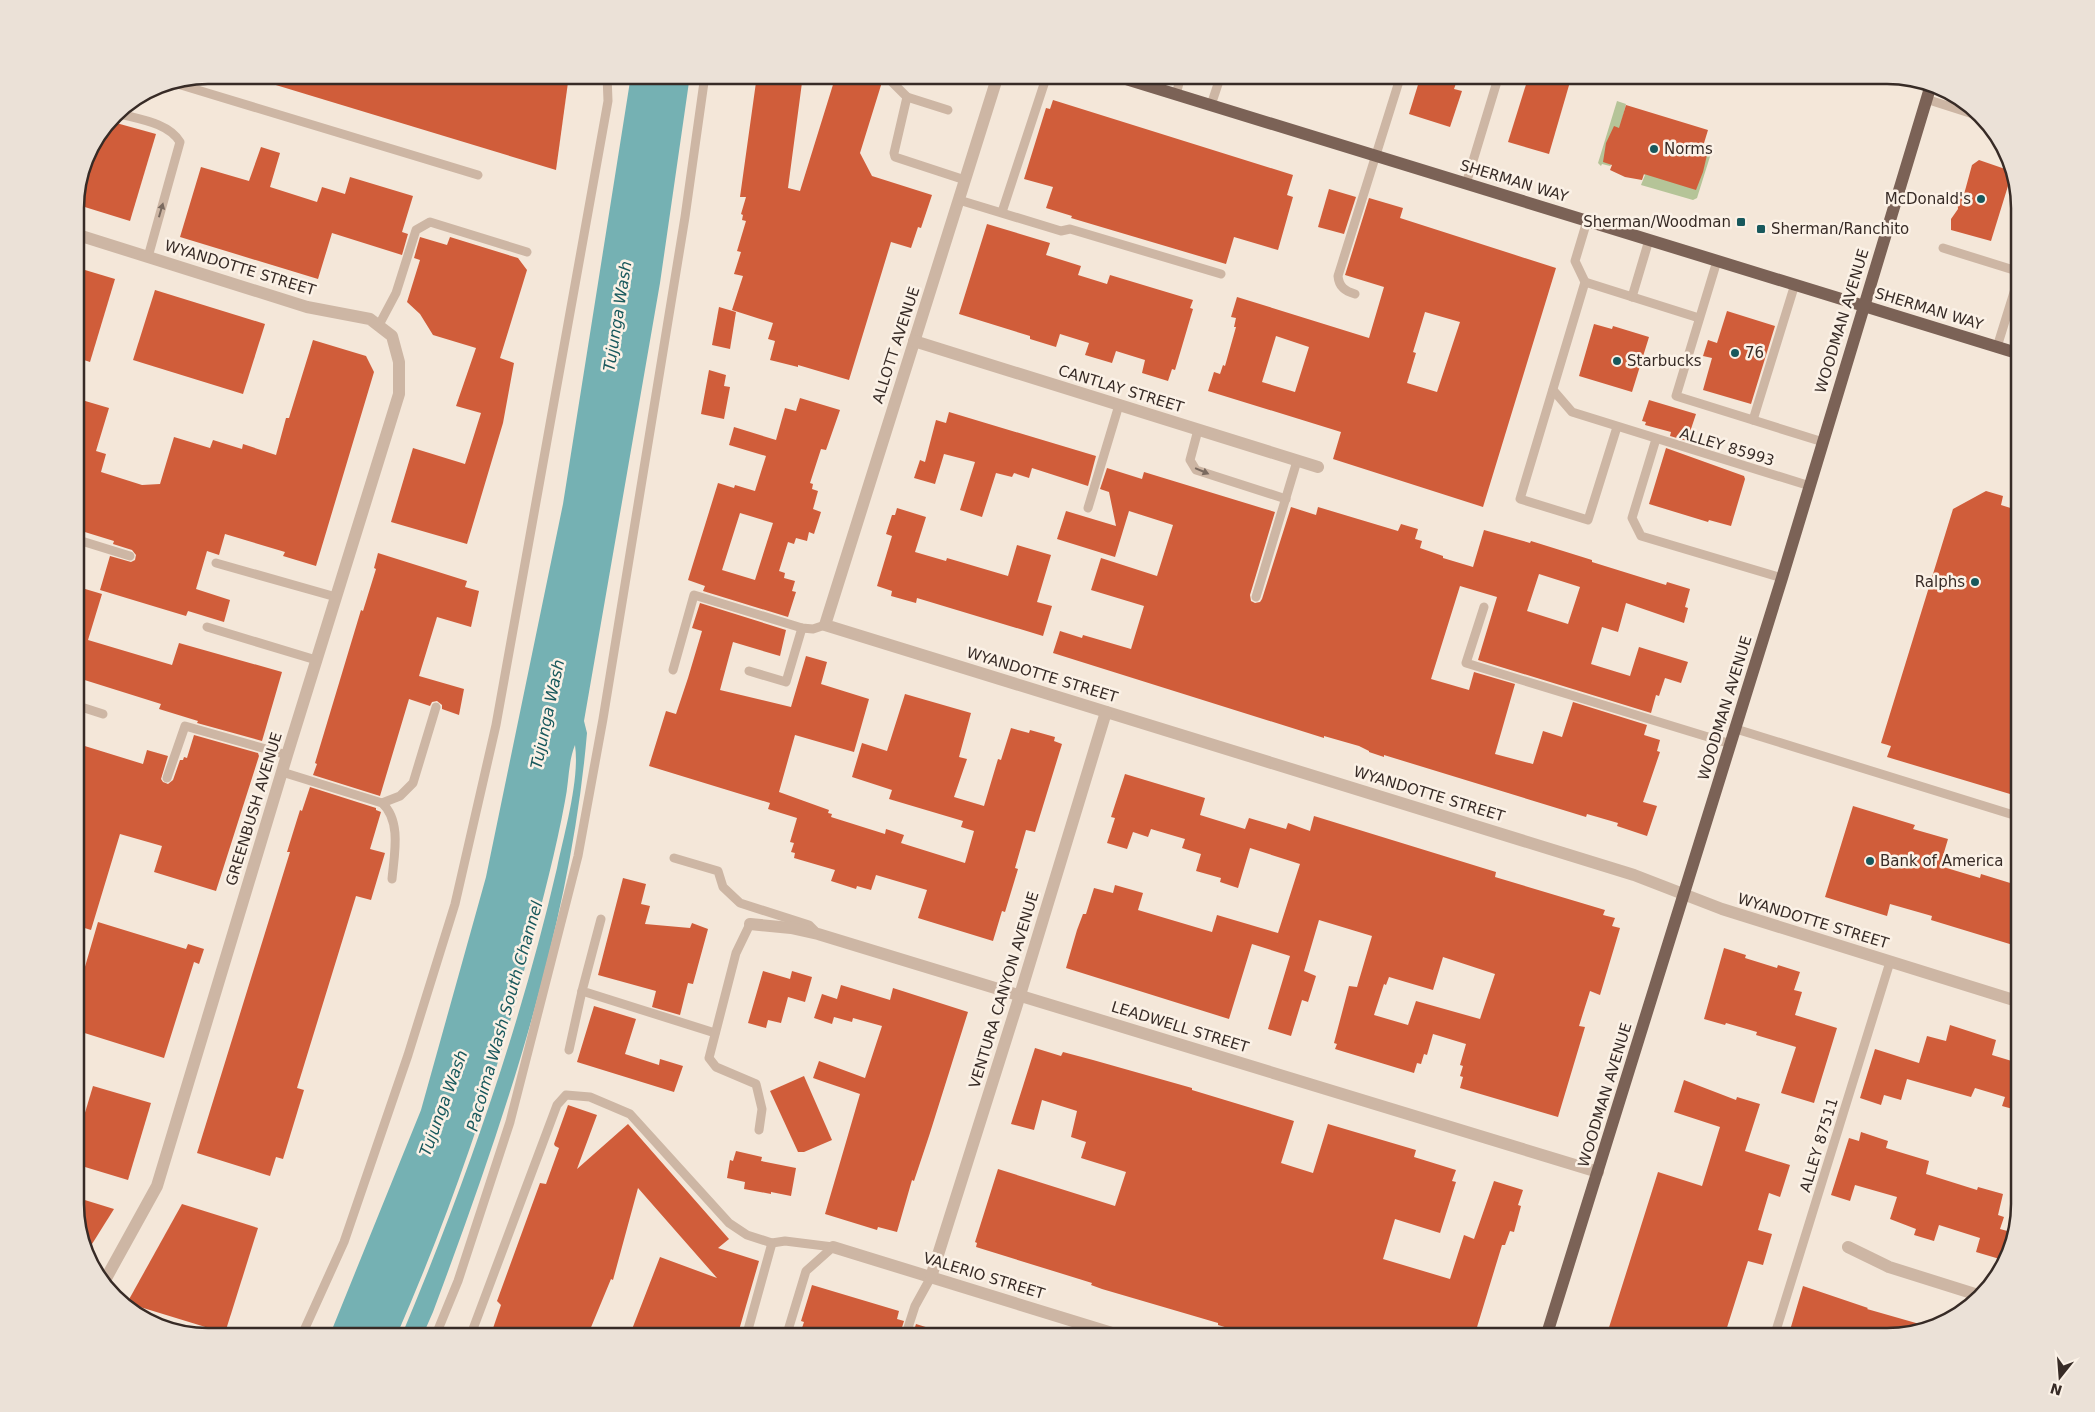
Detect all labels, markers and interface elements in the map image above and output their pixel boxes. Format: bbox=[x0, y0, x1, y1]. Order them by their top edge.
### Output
place label: Norms bbox=[1664, 140, 1713, 158]
marker: Norms bbox=[1648, 143, 1660, 155]
street label: SHERMAN WAY bbox=[1458, 156, 1571, 206]
place label: McDonald's bbox=[1885, 190, 1971, 208]
marker: McDonald's bbox=[1975, 193, 1987, 205]
one-way arrow bbox=[158, 203, 166, 218]
place label: Sherman/Woodman bbox=[1583, 213, 1731, 231]
marker: Sherman/Woodman bbox=[1735, 216, 1747, 228]
place label: Sherman/Ranchito bbox=[1771, 220, 1909, 238]
marker: Sherman/Ranchito bbox=[1755, 223, 1767, 235]
street label: WYANDOTTE STREET bbox=[162, 236, 319, 300]
street label: WOODMAN AVENUE bbox=[1811, 247, 1873, 395]
water label: Tujunga Wash bbox=[599, 260, 636, 373]
street label: ALLOTT AVENUE bbox=[869, 284, 923, 406]
street label: SHERMAN WAY bbox=[1873, 284, 1986, 334]
place label: 76 bbox=[1745, 344, 1764, 362]
marker: 76 bbox=[1729, 347, 1741, 359]
place label: Starbucks bbox=[1627, 352, 1702, 370]
marker: Starbucks bbox=[1611, 355, 1623, 367]
street label: CANTLAY STREET bbox=[1056, 361, 1187, 417]
street label: ALLEY 85993 bbox=[1677, 424, 1777, 470]
one-way arrow bbox=[1195, 467, 1210, 475]
place label: Ralphs bbox=[1915, 573, 1965, 591]
marker: Ralphs bbox=[1969, 576, 1981, 588]
street label: WOODMAN AVENUE bbox=[1694, 634, 1756, 782]
street label: WYANDOTTE STREET bbox=[964, 643, 1121, 707]
water label: Tujunga Wash bbox=[527, 658, 568, 771]
street label: GREENBUSH AVENUE bbox=[222, 730, 286, 888]
street label: WYANDOTTE STREET bbox=[1351, 762, 1508, 826]
place label: Bank of America bbox=[1880, 852, 2004, 870]
marker: Bank of America bbox=[1864, 855, 1876, 867]
street label: VENTURA CANYON AVENUE bbox=[965, 889, 1043, 1091]
street label: WYANDOTTE STREET bbox=[1735, 889, 1892, 953]
water label: Pacoima Wash South Channel bbox=[462, 898, 547, 1133]
street label: LEADWELL STREET bbox=[1109, 998, 1252, 1057]
street label: WOODMAN AVENUE bbox=[1574, 1021, 1636, 1169]
water label: Tujunga Wash bbox=[416, 1048, 471, 1159]
street label: ALLEY 87511 bbox=[1796, 1095, 1842, 1195]
street label: VALERIO STREET bbox=[921, 1249, 1048, 1303]
north arrow bbox=[2035, 1352, 2085, 1402]
text: N bbox=[2048, 1380, 2064, 1399]

